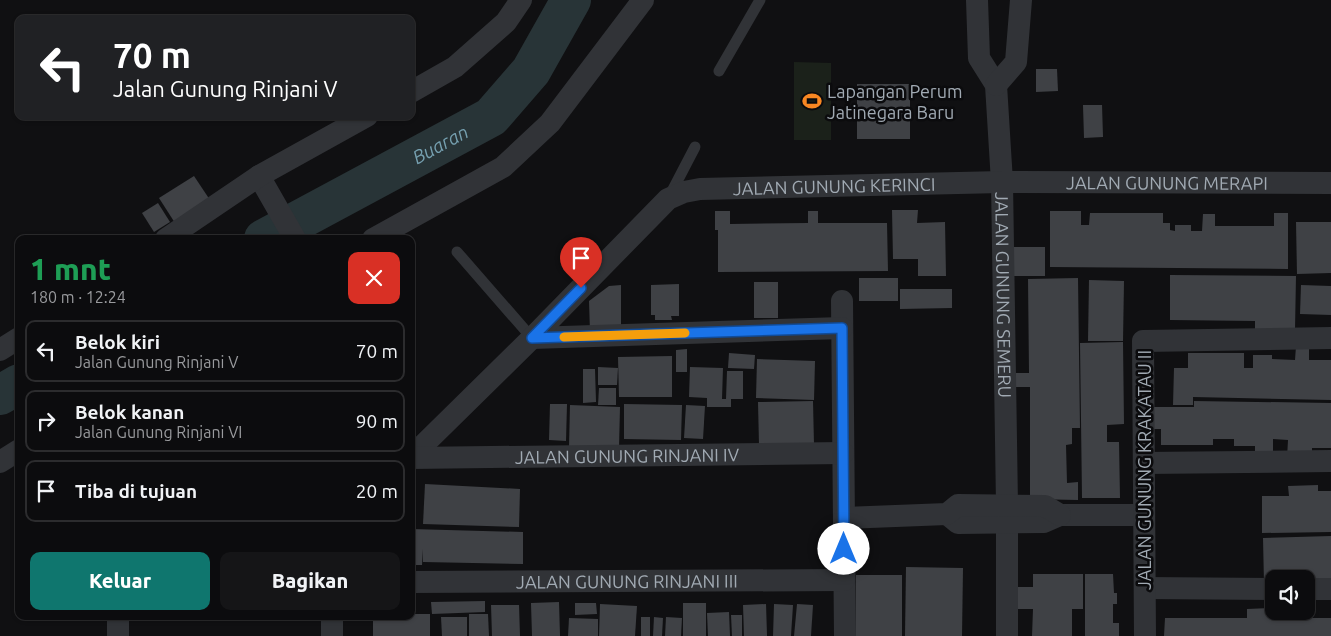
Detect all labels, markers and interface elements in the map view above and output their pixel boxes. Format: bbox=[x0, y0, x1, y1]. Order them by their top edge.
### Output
icon: left bbox=[30, 35, 95, 100]
text: 70 m bbox=[113, 35, 191, 75]
text: Jalan Gunung Rinjani V bbox=[113, 76, 338, 101]
place label: Lapangan Perum Jatinegara Baru bbox=[827, 81, 962, 122]
sports icon: Lapangan Perum Jatinegara Baru bbox=[801, 90, 823, 112]
water label: Buaran bbox=[408, 120, 472, 168]
street label: JALAN GUNUNG MERAPI bbox=[1066, 172, 1268, 193]
street label: JALAN GUNUNG KERINCI bbox=[733, 174, 936, 198]
street label: JALAN GUNUNG SEMERU bbox=[992, 192, 1015, 398]
pin bbox=[560, 237, 602, 288]
icon: arrive bbox=[567, 244, 595, 272]
text: 1 mnt bbox=[30, 252, 111, 286]
button: close bbox=[348, 252, 400, 304]
text: 180 m · 12:24 bbox=[30, 288, 126, 306]
text: Belok kiri bbox=[75, 331, 160, 353]
icon: left bbox=[32, 337, 60, 365]
text: 70 m bbox=[356, 340, 398, 362]
street label: JALAN GUNUNG KRAKATAU II bbox=[1134, 350, 1154, 590]
text: Jalan Gunung Rinjani V bbox=[75, 353, 238, 371]
text: Belok kanan bbox=[75, 401, 184, 423]
icon: right bbox=[32, 407, 60, 435]
text: 90 m bbox=[356, 410, 398, 432]
text: Jalan Gunung Rinjani VI bbox=[75, 423, 242, 441]
street label: JALAN GUNUNG RINJANI IV bbox=[515, 444, 740, 467]
icon: arrive bbox=[32, 477, 60, 505]
text: Tiba di tujuan bbox=[75, 480, 197, 502]
text: 20 m bbox=[356, 480, 398, 502]
position arrow bbox=[817, 522, 869, 574]
button: Keluar bbox=[30, 552, 210, 610]
button: Bagikan bbox=[220, 552, 400, 610]
street label: JALAN GUNUNG RINJANI III bbox=[516, 570, 738, 592]
map controls bbox=[1265, 570, 1315, 620]
button: sound bbox=[1265, 570, 1315, 620]

